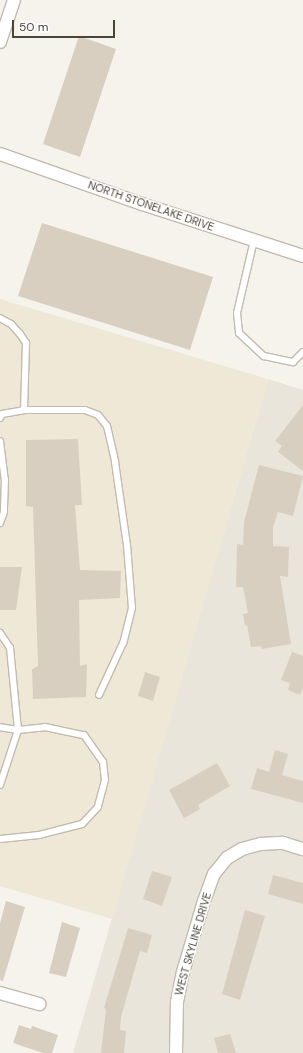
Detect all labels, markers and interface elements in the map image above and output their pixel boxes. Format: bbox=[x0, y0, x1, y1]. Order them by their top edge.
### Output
scale bar bbox=[14, 12, 117, 38]
text: 50 m bbox=[19, 19, 48, 35]
street label: NORTH STONELAKE DRIVE bbox=[86, 178, 216, 234]
street label: WEST SKYLINE DRIVE bbox=[172, 891, 214, 997]

